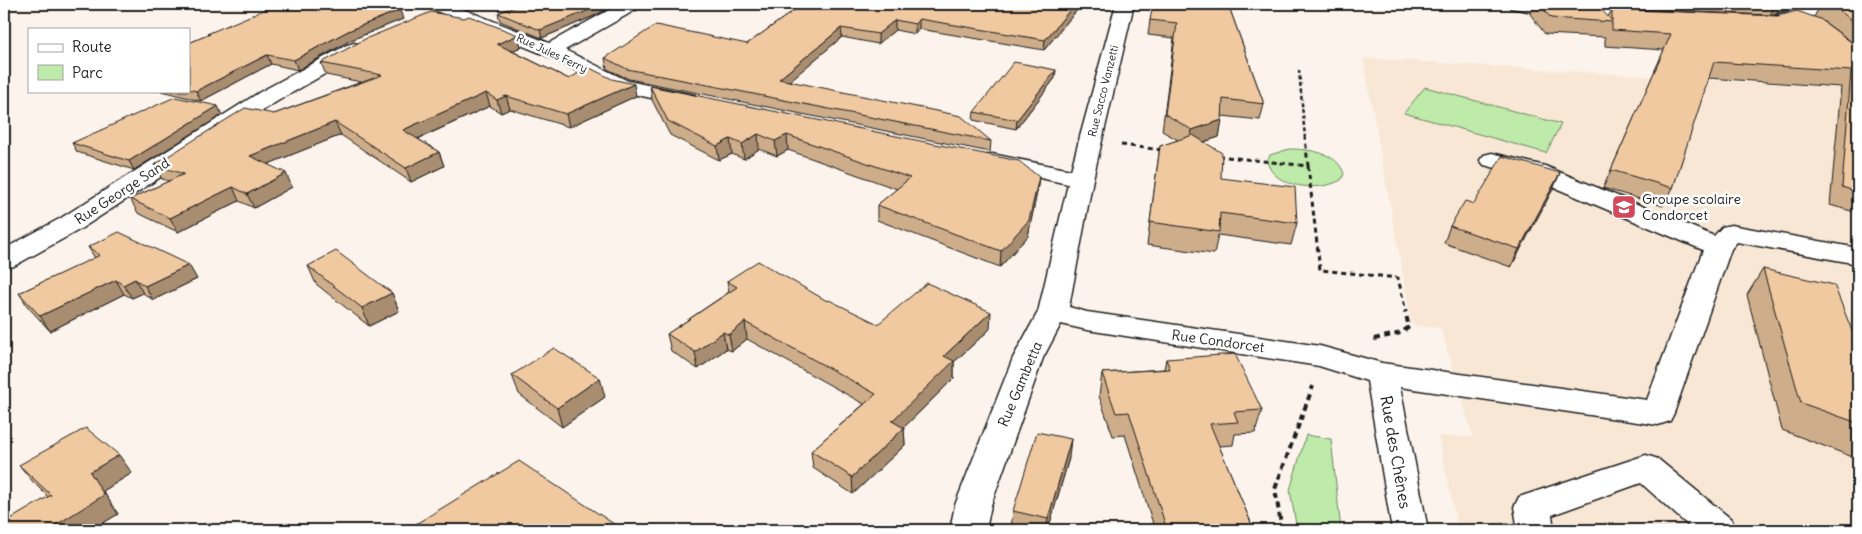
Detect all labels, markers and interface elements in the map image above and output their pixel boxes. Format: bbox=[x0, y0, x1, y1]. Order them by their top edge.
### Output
legend bbox=[28, 28, 190, 92]
street label: Rue Jules Ferry bbox=[514, 30, 590, 76]
text: Route bbox=[72, 37, 112, 56]
street label: Rue Sacco Vanzetti bbox=[1085, 44, 1121, 138]
text: Parc bbox=[72, 63, 103, 82]
street label: Rue George Sand bbox=[71, 154, 173, 228]
place label: Groupe scolaire Condorcet bbox=[1642, 190, 1741, 224]
school or university icon: Groupe scolaire Condorcet bbox=[1611, 194, 1637, 220]
street label: Rue Condorcet bbox=[1170, 326, 1266, 356]
street label: Rue Gambetta bbox=[994, 339, 1046, 429]
street label: Rue des Chênes bbox=[1376, 394, 1416, 510]

